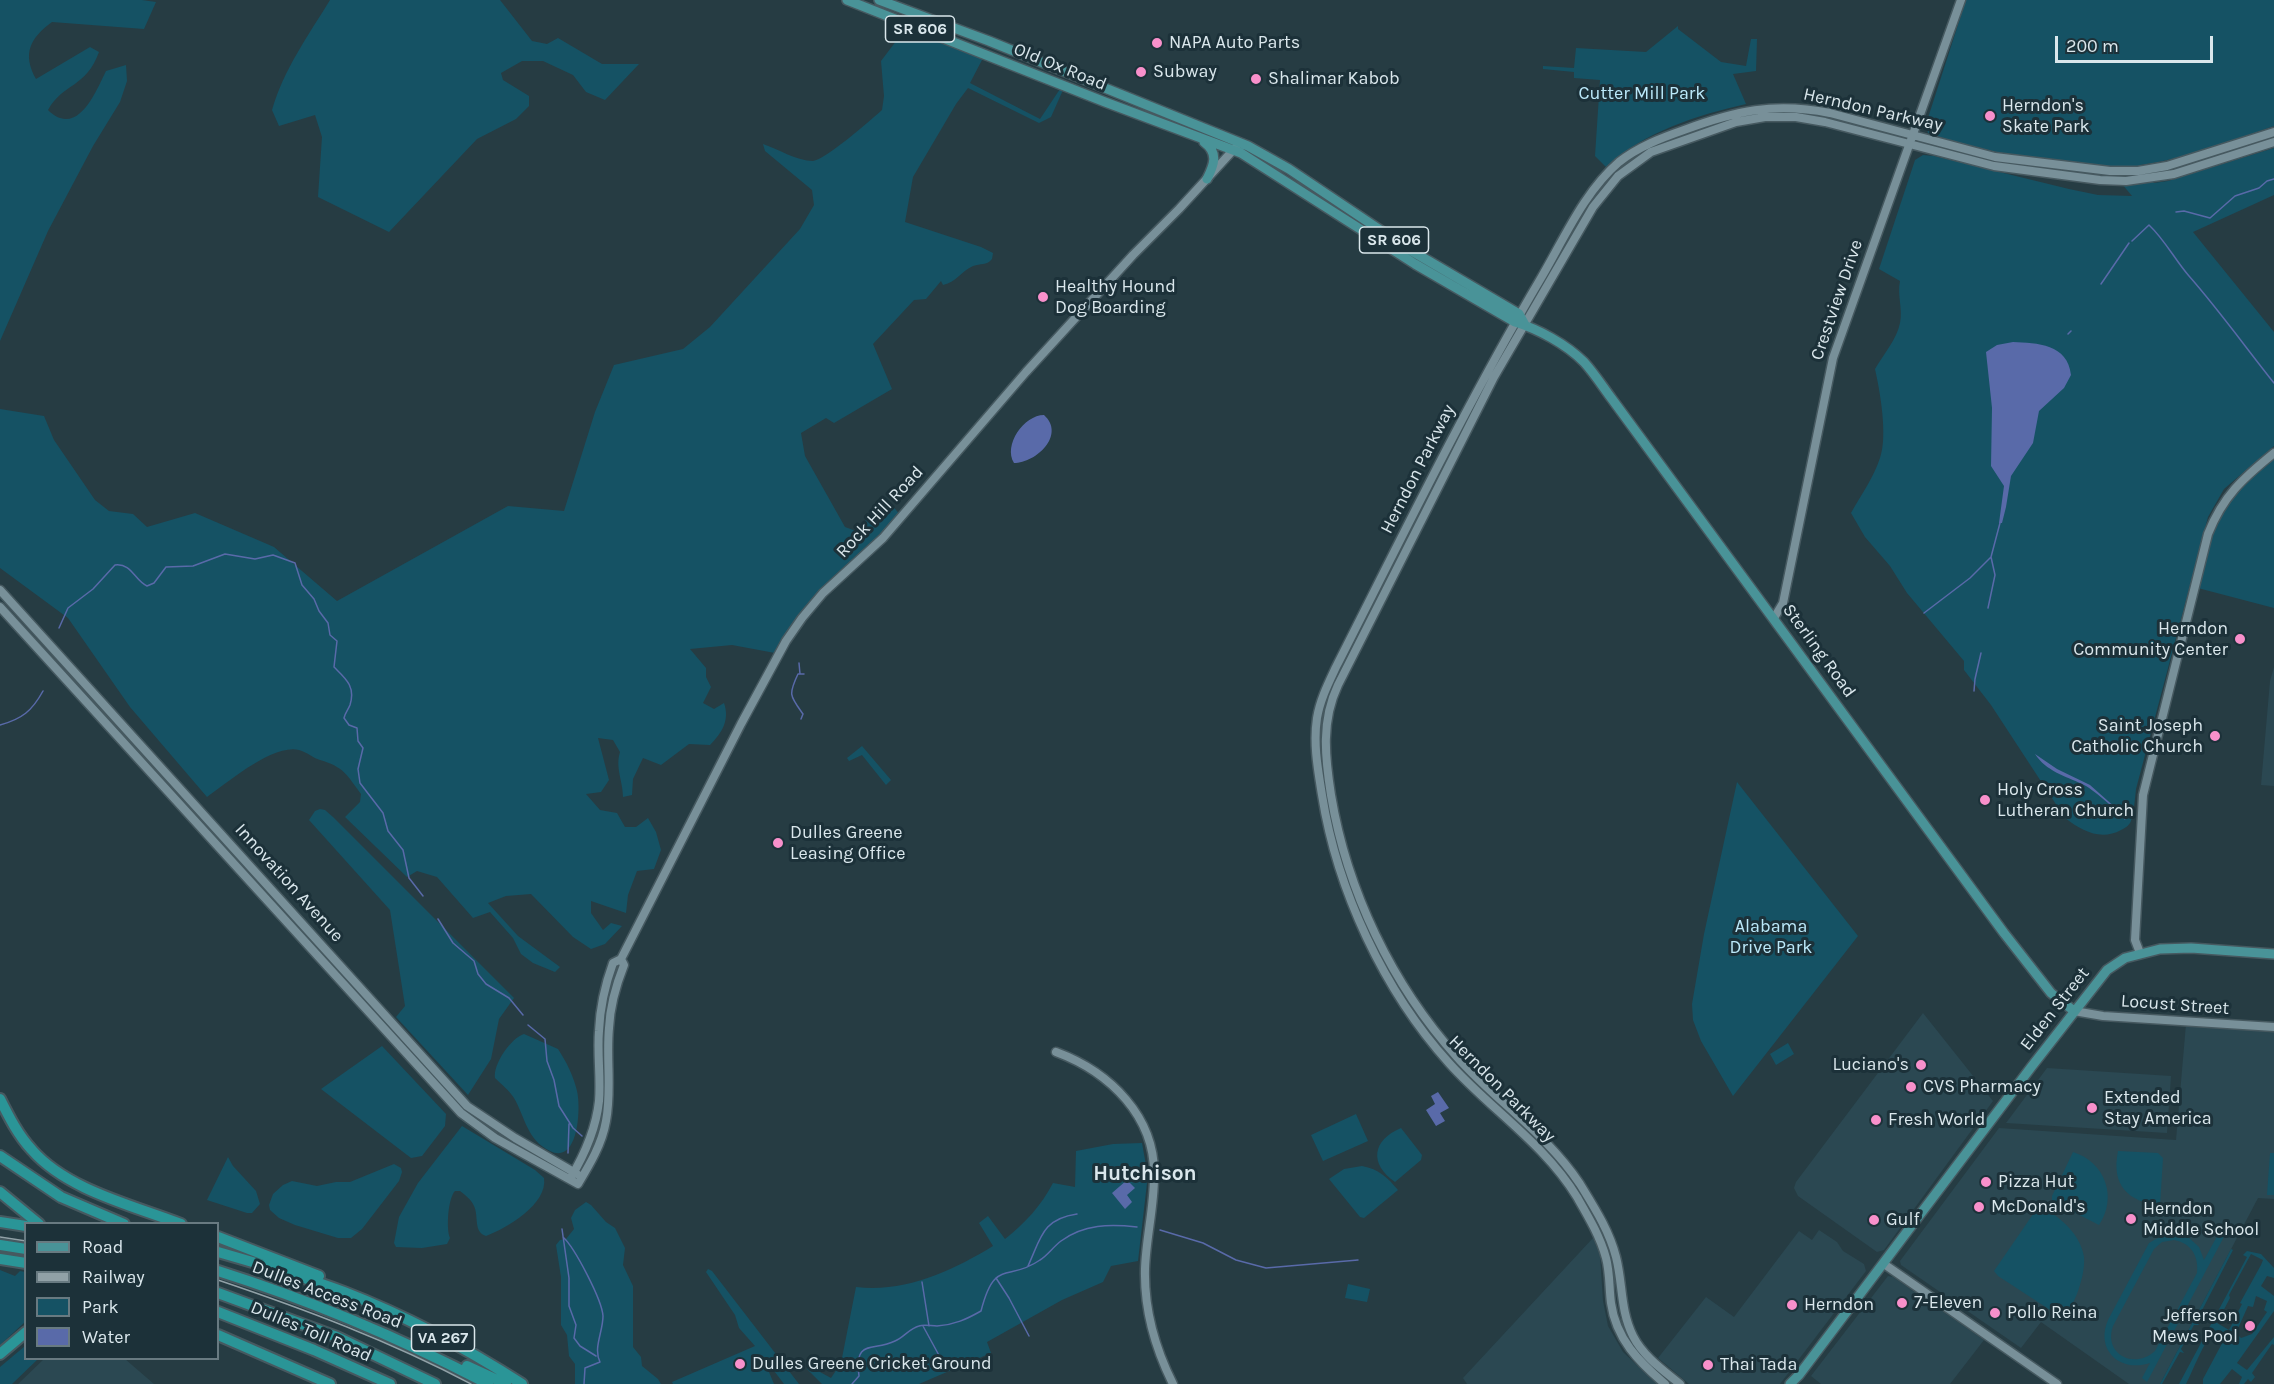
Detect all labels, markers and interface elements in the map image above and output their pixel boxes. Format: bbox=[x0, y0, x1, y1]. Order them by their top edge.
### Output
road number: SR 606 bbox=[886, 16, 954, 42]
scale bar bbox=[2058, 24, 2216, 62]
place label: NAPA Auto Parts bbox=[1169, 32, 1300, 54]
text: 200 m bbox=[2066, 35, 2119, 57]
marker: NAPA Auto Parts bbox=[1150, 36, 1164, 50]
street label: Old Ox Road bbox=[1010, 39, 1110, 95]
place label: Subway bbox=[1153, 61, 1217, 83]
marker: Subway bbox=[1134, 65, 1148, 79]
place label: Shalimar Kabob bbox=[1268, 68, 1400, 90]
marker: Shalimar Kabob bbox=[1249, 72, 1263, 86]
park label: Cutter Mill Park bbox=[1579, 83, 1705, 105]
street label: Herndon Parkway bbox=[1801, 83, 1945, 137]
place label: Herndon's Skate Park bbox=[2002, 95, 2090, 138]
marker: Herndon's Skate Park bbox=[1983, 109, 1997, 123]
road number: SR 606 bbox=[1360, 227, 1428, 253]
street label: Crestview Drive bbox=[1806, 237, 1868, 363]
place label: Healthy Hound Dog Boarding bbox=[1055, 276, 1176, 318]
marker: Healthy Hound Dog Boarding bbox=[1036, 290, 1050, 304]
street label: Herndon Parkway bbox=[1376, 401, 1460, 537]
street label: Rock Hill Road bbox=[832, 462, 928, 562]
street label: Sterling Road bbox=[1778, 600, 1860, 702]
place label: Herndon Community Center bbox=[2073, 618, 2228, 660]
marker: Herndon Community Center bbox=[2233, 632, 2247, 646]
place label: Saint Joseph Catholic Church bbox=[2071, 715, 2203, 758]
marker: Saint Joseph Catholic Church bbox=[2208, 729, 2222, 743]
place label: Holy Cross Lutheran Church bbox=[1997, 779, 2134, 822]
marker: Holy Cross Lutheran Church bbox=[1978, 793, 1992, 807]
street label: Innovation Avenue bbox=[230, 819, 348, 947]
place label: Dulles Greene Leasing Office bbox=[790, 822, 906, 864]
marker: Dulles Greene Leasing Office bbox=[771, 836, 785, 850]
park label: Alabama Drive Park bbox=[1730, 916, 1812, 958]
street label: Elden Street bbox=[2016, 963, 2094, 1055]
street label: Locust Street bbox=[2120, 990, 2230, 1020]
street label: Herndon Parkway bbox=[1444, 1031, 1560, 1147]
place label: Luciano's bbox=[1833, 1054, 1909, 1076]
marker: Luciano's bbox=[1914, 1058, 1928, 1072]
place label: CVS Pharmacy bbox=[1923, 1076, 2041, 1098]
marker: CVS Pharmacy bbox=[1904, 1080, 1918, 1094]
place label: Extended Stay America bbox=[2104, 1087, 2212, 1130]
marker: Extended Stay America bbox=[2085, 1101, 2099, 1115]
place label: Fresh World bbox=[1888, 1109, 1985, 1131]
marker: Fresh World bbox=[1869, 1113, 1883, 1127]
district label: Hutchison bbox=[1093, 1161, 1197, 1187]
place label: Pizza Hut bbox=[1998, 1171, 2074, 1193]
marker: Pizza Hut bbox=[1979, 1175, 1993, 1189]
place label: McDonald's bbox=[1991, 1196, 2086, 1218]
place label: Herndon Middle School bbox=[2143, 1198, 2259, 1240]
marker: McDonald's bbox=[1972, 1200, 1986, 1214]
place label: Gulf bbox=[1886, 1209, 1920, 1231]
marker: Herndon Middle School bbox=[2124, 1212, 2138, 1226]
marker: Gulf bbox=[1867, 1213, 1881, 1227]
legend bbox=[24, 1222, 219, 1360]
text: Road bbox=[82, 1236, 123, 1258]
street label: Dulles Access Road bbox=[249, 1256, 405, 1334]
text: Railway bbox=[82, 1266, 145, 1288]
place label: 7-Eleven bbox=[1914, 1292, 1982, 1314]
place label: Herndon bbox=[1804, 1294, 1874, 1316]
text: Park bbox=[82, 1296, 119, 1318]
marker: 7-Eleven bbox=[1895, 1296, 1909, 1310]
street label: Dulles Toll Road bbox=[247, 1297, 375, 1367]
marker: Herndon bbox=[1785, 1298, 1799, 1312]
place label: Pollo Reina bbox=[2007, 1302, 2097, 1324]
place label: Jefferson Mews Pool bbox=[2152, 1305, 2238, 1348]
marker: Pollo Reina bbox=[1988, 1306, 2002, 1320]
marker: Jefferson Mews Pool bbox=[2243, 1319, 2257, 1333]
road number: VA 267 bbox=[412, 1325, 474, 1351]
text: Water bbox=[82, 1326, 130, 1348]
place label: Dulles Greene Cricket Ground bbox=[752, 1353, 992, 1375]
place label: Thai Tada bbox=[1720, 1354, 1797, 1376]
marker: Dulles Greene Cricket Ground bbox=[733, 1357, 747, 1371]
marker: Thai Tada bbox=[1701, 1358, 1715, 1372]

